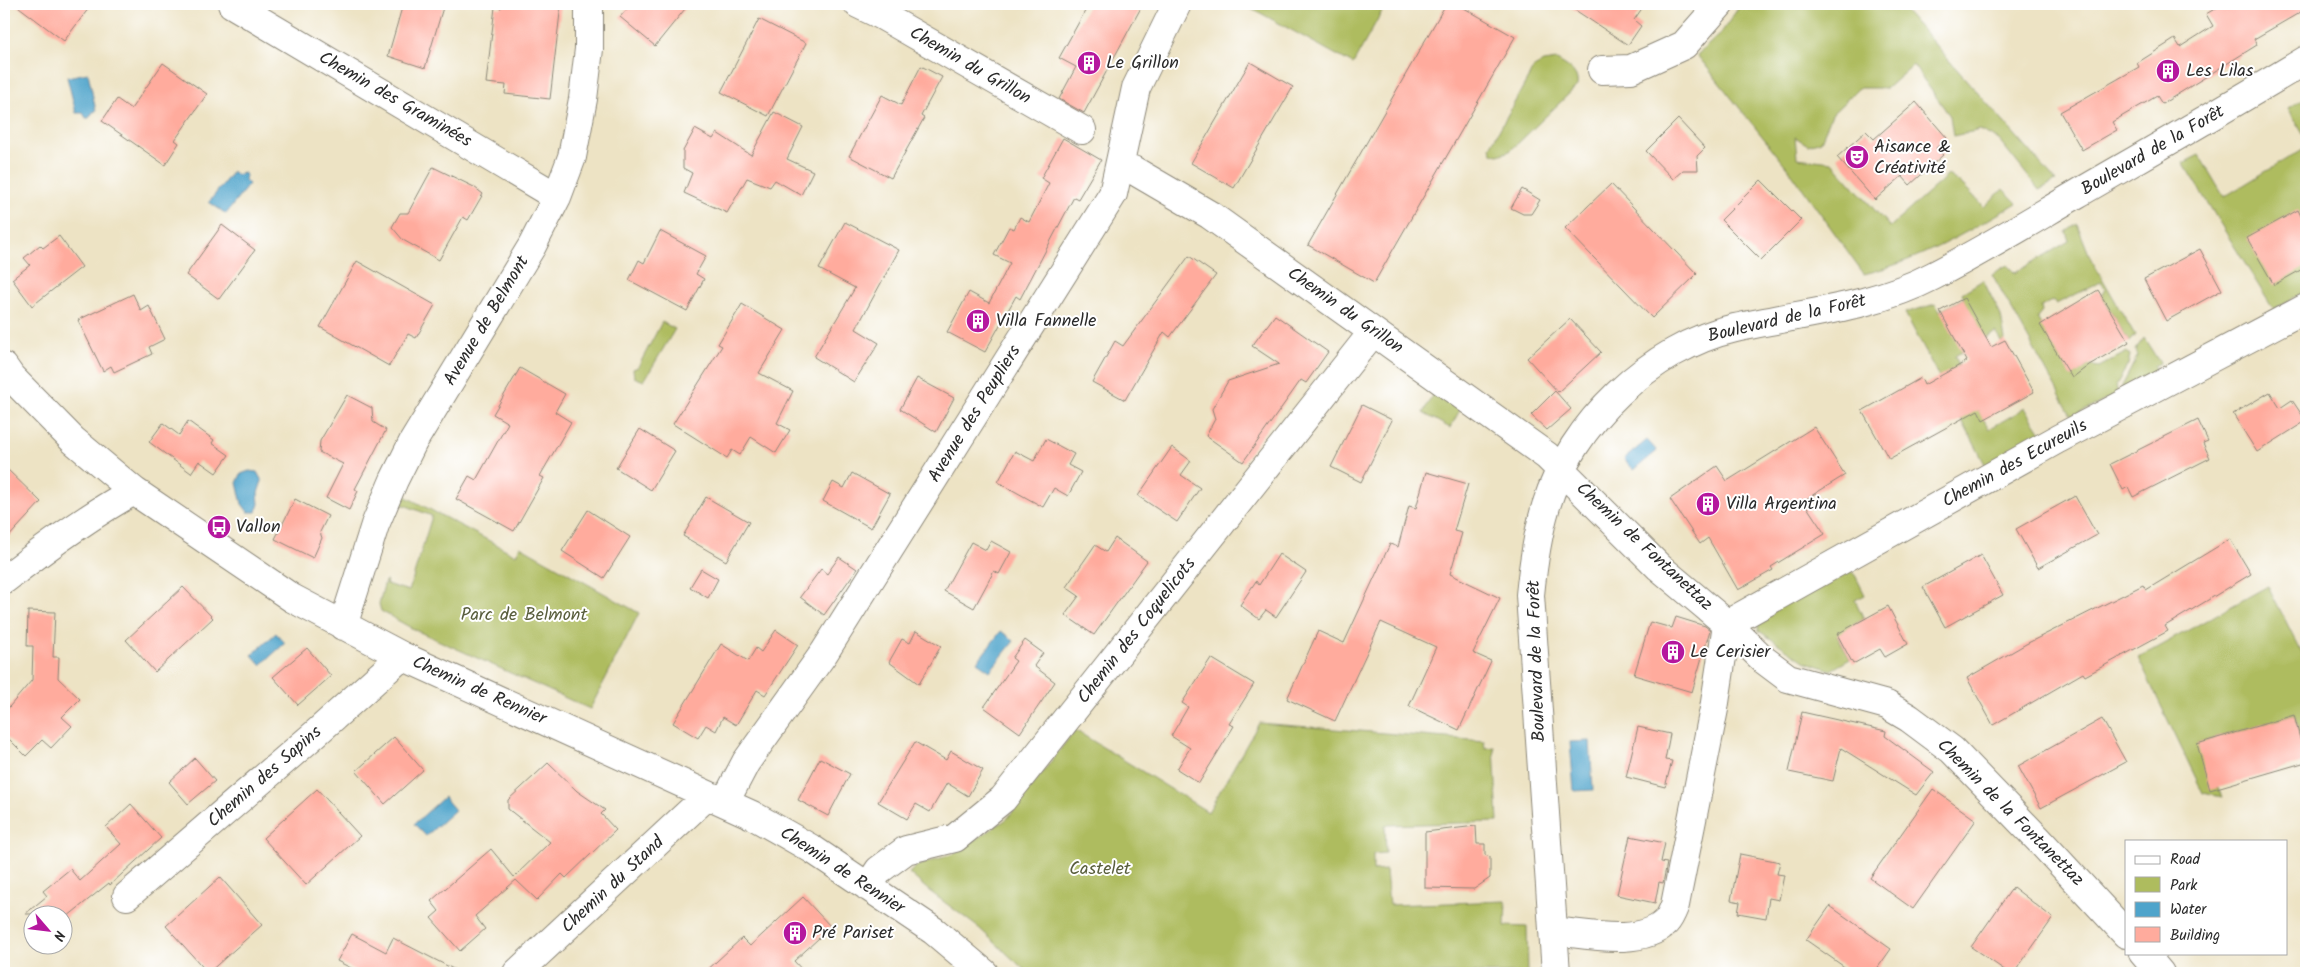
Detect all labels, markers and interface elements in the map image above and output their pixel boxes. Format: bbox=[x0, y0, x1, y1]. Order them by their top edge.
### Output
street label: Chemin du Grillon bbox=[904, 19, 1036, 113]
street label: Chemin des Graminées bbox=[313, 44, 478, 156]
place label: Le Grillon bbox=[1106, 49, 1179, 78]
building icon: Le Grillon bbox=[1076, 50, 1102, 76]
place label: Les Lilas bbox=[2186, 57, 2254, 86]
building icon: Les Lilas bbox=[2155, 58, 2181, 84]
street label: Boulevard de la Forêt bbox=[2076, 97, 2231, 204]
place label: Aisance & Créativité bbox=[1874, 133, 1951, 183]
theatre icon: Aisance & Créativité bbox=[1844, 144, 1870, 170]
street label: Avenue de Belmont bbox=[437, 249, 538, 392]
street label: Chemin du Grillon bbox=[1281, 260, 1409, 362]
street label: Boulevard de la Forêt bbox=[1705, 286, 1870, 351]
place label: Villa Fannelle bbox=[996, 307, 1096, 336]
building icon: Villa Fannelle bbox=[965, 308, 991, 334]
street label: Avenue des Peupliers bbox=[921, 339, 1029, 489]
street label: Chemin des Ecureuils bbox=[1937, 412, 2093, 516]
street label: Chemin de Fontanettaz bbox=[1569, 475, 1719, 619]
place label: Villa Argentina bbox=[1726, 490, 1837, 519]
building icon: Villa Argentina bbox=[1695, 491, 1721, 517]
place label: Vallon bbox=[236, 513, 281, 542]
bus stop icon: Vallon bbox=[206, 514, 232, 540]
street label: Chemin des Coquelicots bbox=[1070, 551, 1204, 711]
street label: Boulevard de la Forêt bbox=[1520, 579, 1554, 742]
park label: Parc de Belmont bbox=[461, 601, 588, 630]
place label: Le Cerisier bbox=[1690, 638, 1771, 667]
building icon: Le Cerisier bbox=[1660, 639, 1686, 665]
street label: Chemin de Rennier bbox=[407, 648, 552, 734]
street label: Chemin des Sapins bbox=[201, 719, 329, 835]
street label: Chemin de la Fontanettaz bbox=[1929, 732, 2091, 894]
street label: Chemin de Rennier bbox=[774, 820, 911, 923]
street label: Chemin du Stand bbox=[555, 829, 672, 941]
legend bbox=[2125, 840, 2288, 954]
text: Road bbox=[2170, 848, 2201, 872]
park label: Castelet bbox=[1069, 855, 1132, 884]
text: Park bbox=[2170, 874, 2198, 898]
text: Water bbox=[2170, 898, 2207, 922]
north arrow bbox=[22, 904, 72, 954]
place label: Pré Pariset bbox=[812, 919, 895, 948]
building icon: Pré Pariset bbox=[782, 920, 808, 946]
text: Building bbox=[2170, 924, 2220, 948]
text: N bbox=[47, 927, 70, 945]

